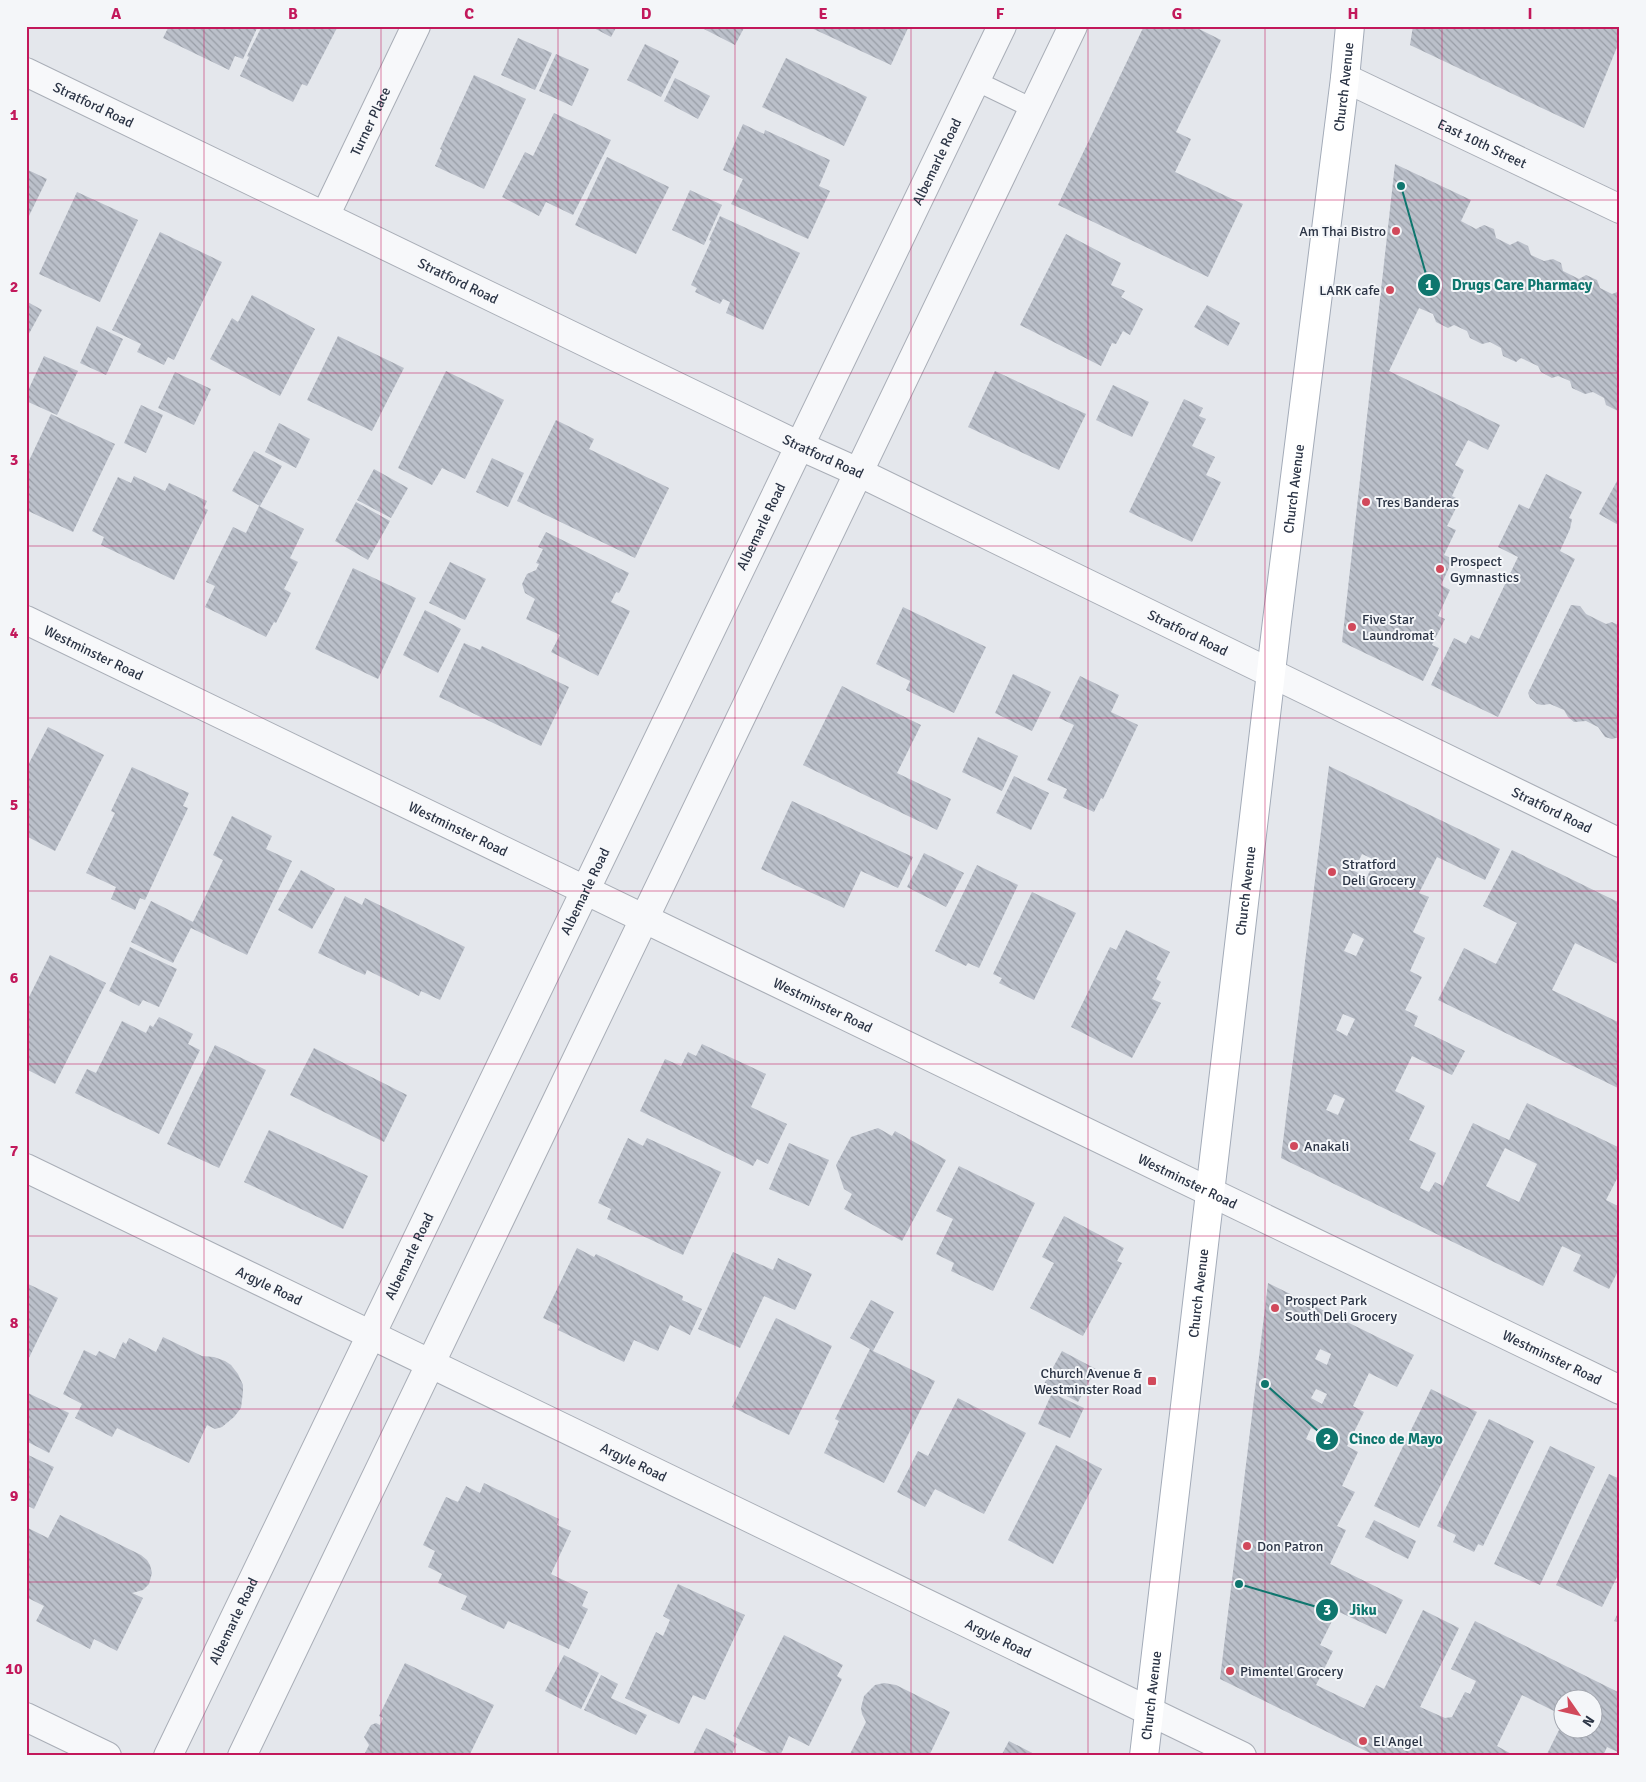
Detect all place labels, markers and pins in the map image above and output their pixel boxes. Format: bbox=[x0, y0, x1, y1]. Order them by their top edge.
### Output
place label: Am Thai Bistro bbox=[1299, 223, 1386, 240]
marker: Am Thai Bistro bbox=[1390, 225, 1402, 237]
callout: Drugs Care Pharmacy bbox=[1416, 270, 1602, 300]
place label: LARK cafe bbox=[1319, 282, 1380, 299]
marker: LARK cafe bbox=[1384, 284, 1396, 296]
place label: Tres Banderas bbox=[1376, 494, 1459, 511]
marker: Tres Banderas bbox=[1360, 496, 1372, 508]
place label: Prospect Gymnastics bbox=[1450, 553, 1519, 586]
marker: Prospect Gymnastics bbox=[1434, 563, 1446, 575]
place label: Five Star Laundromat bbox=[1362, 611, 1434, 644]
marker: Five Star Laundromat bbox=[1346, 621, 1358, 633]
place label: Stratford Deli Grocery bbox=[1342, 856, 1416, 889]
marker: Stratford Deli Grocery bbox=[1326, 866, 1338, 878]
place label: Anakali bbox=[1304, 1138, 1349, 1155]
marker: Anakali bbox=[1288, 1140, 1300, 1152]
place label: Prospect Park South Deli Grocery bbox=[1285, 1292, 1398, 1325]
marker: Prospect Park South Deli Grocery bbox=[1269, 1302, 1281, 1314]
place label: Church Avenue & Westminster Road bbox=[1034, 1365, 1142, 1398]
marker: Church Avenue & Westminster Road bbox=[1146, 1375, 1158, 1387]
callout: Cinco de Mayo bbox=[1314, 1424, 1453, 1454]
place label: Don Patron bbox=[1257, 1538, 1323, 1555]
marker: Don Patron bbox=[1241, 1540, 1253, 1552]
callout: Jiku bbox=[1315, 1595, 1387, 1625]
place label: Pimentel Grocery bbox=[1240, 1663, 1344, 1680]
marker: Pimentel Grocery bbox=[1224, 1665, 1236, 1677]
place label: El Angel bbox=[1373, 1733, 1423, 1750]
marker: El Angel bbox=[1357, 1735, 1369, 1747]

